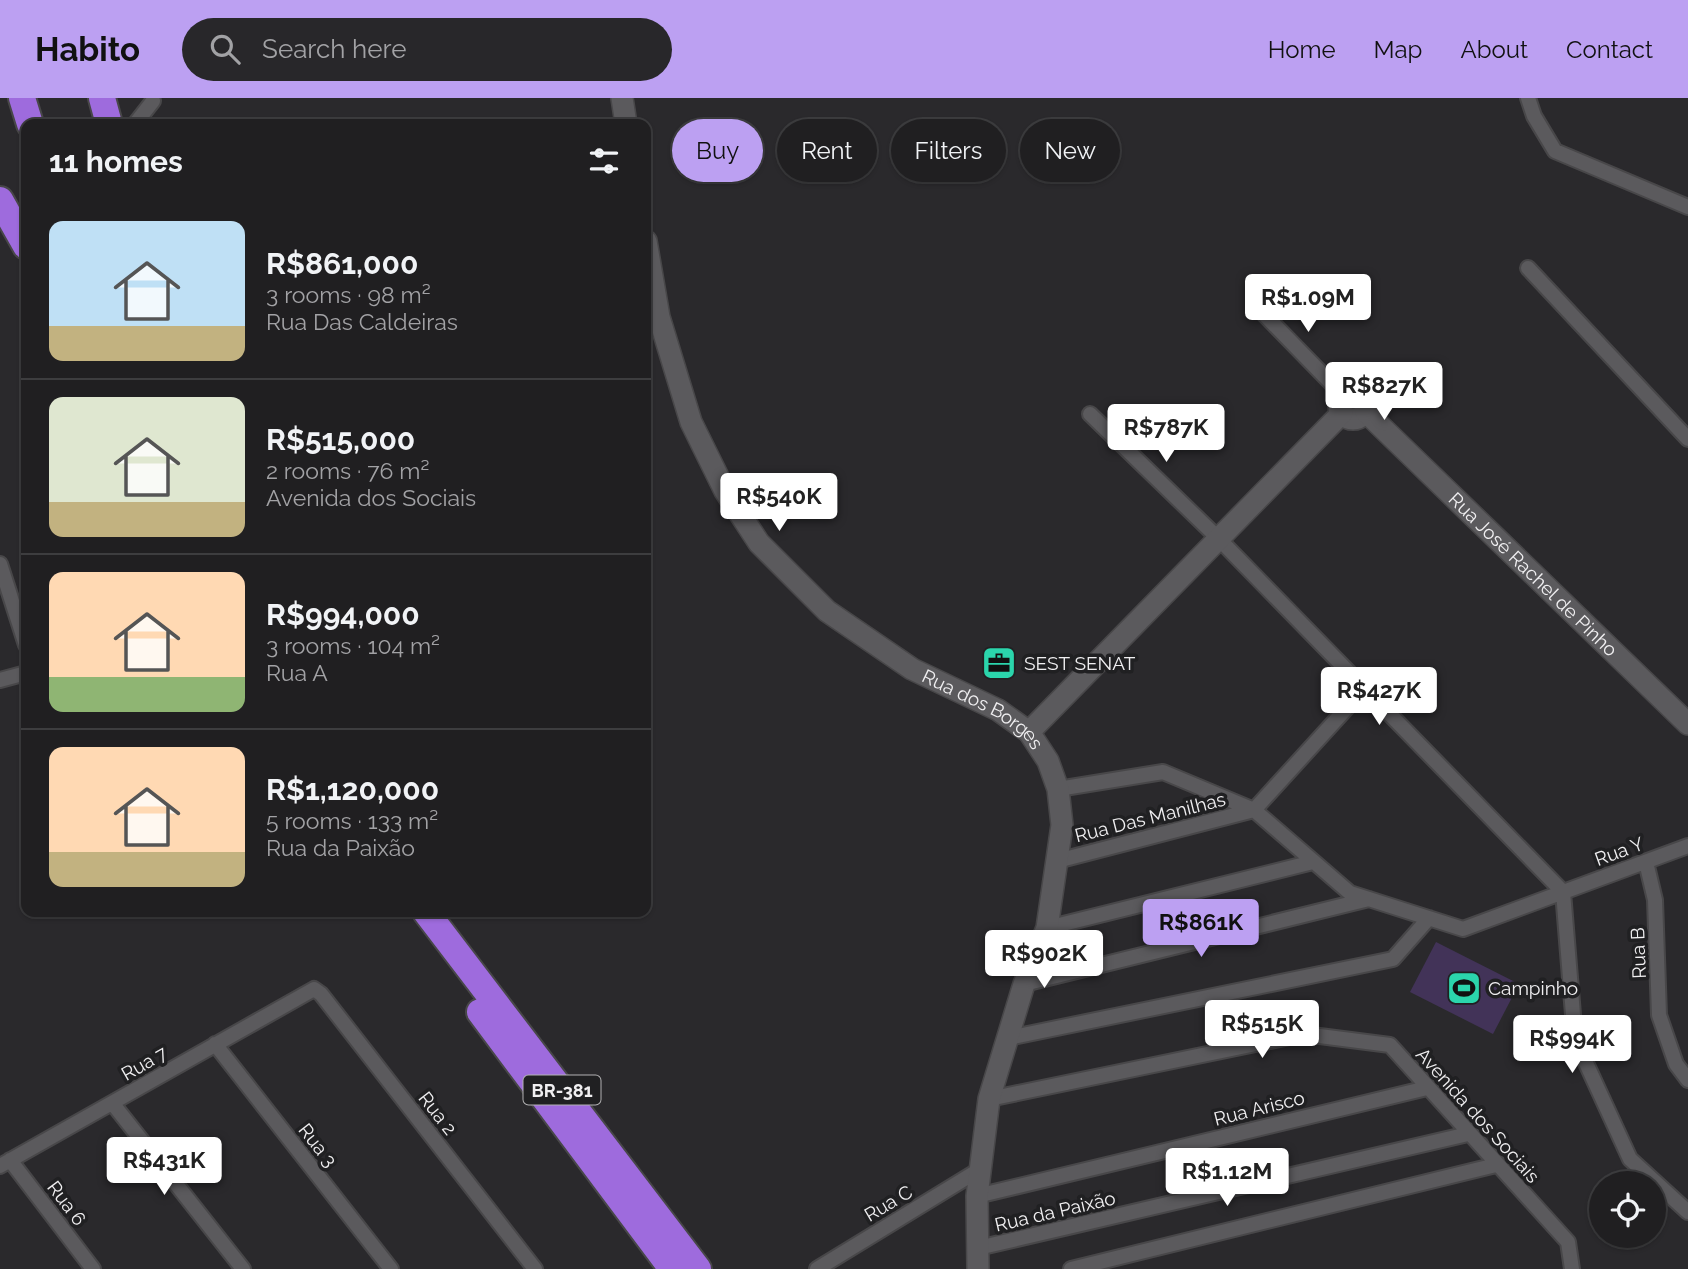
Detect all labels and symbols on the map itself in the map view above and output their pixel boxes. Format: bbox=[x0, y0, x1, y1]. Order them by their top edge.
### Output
pin: R$1.09M bbox=[1243, 274, 1373, 334]
pin: R$827K bbox=[1327, 362, 1441, 422]
pin: R$787K bbox=[1109, 404, 1223, 464]
pin: R$540K bbox=[722, 474, 836, 533]
street label: Rua José Rachel de Pinho bbox=[1445, 488, 1622, 661]
office icon: SEST SENAT bbox=[980, 644, 1018, 682]
place label: SEST SENAT bbox=[1024, 652, 1136, 674]
street label: Rua dos Borges bbox=[919, 665, 1048, 753]
pin: R$427K bbox=[1322, 668, 1436, 727]
street label: Rua Das Manilhas bbox=[1072, 788, 1228, 846]
street label: Rua Y bbox=[1592, 832, 1647, 870]
pin: R$861K bbox=[1144, 900, 1258, 959]
street label: Rua B bbox=[1626, 927, 1650, 979]
pin: R$902K bbox=[987, 930, 1101, 990]
sports icon: Campinho bbox=[1445, 969, 1483, 1007]
place label: Campinho bbox=[1488, 977, 1578, 999]
pin: R$515K bbox=[1205, 1000, 1319, 1060]
pin: R$994K bbox=[1515, 1016, 1629, 1075]
street label: Rua 7 bbox=[117, 1041, 171, 1085]
street label: Avenida dos Sociais bbox=[1412, 1043, 1544, 1187]
road number: BR-381 bbox=[524, 1076, 600, 1105]
street label: Rua Arisco bbox=[1211, 1086, 1307, 1130]
street label: Rua 2 bbox=[414, 1087, 462, 1139]
street label: Rua 3 bbox=[294, 1119, 342, 1171]
pin: R$431K bbox=[107, 1138, 221, 1197]
pin: R$1.12M bbox=[1162, 1148, 1292, 1208]
street label: Rua 6 bbox=[43, 1176, 91, 1230]
street label: Rua C bbox=[860, 1180, 916, 1226]
street label: Rua da Paixão bbox=[993, 1186, 1117, 1236]

